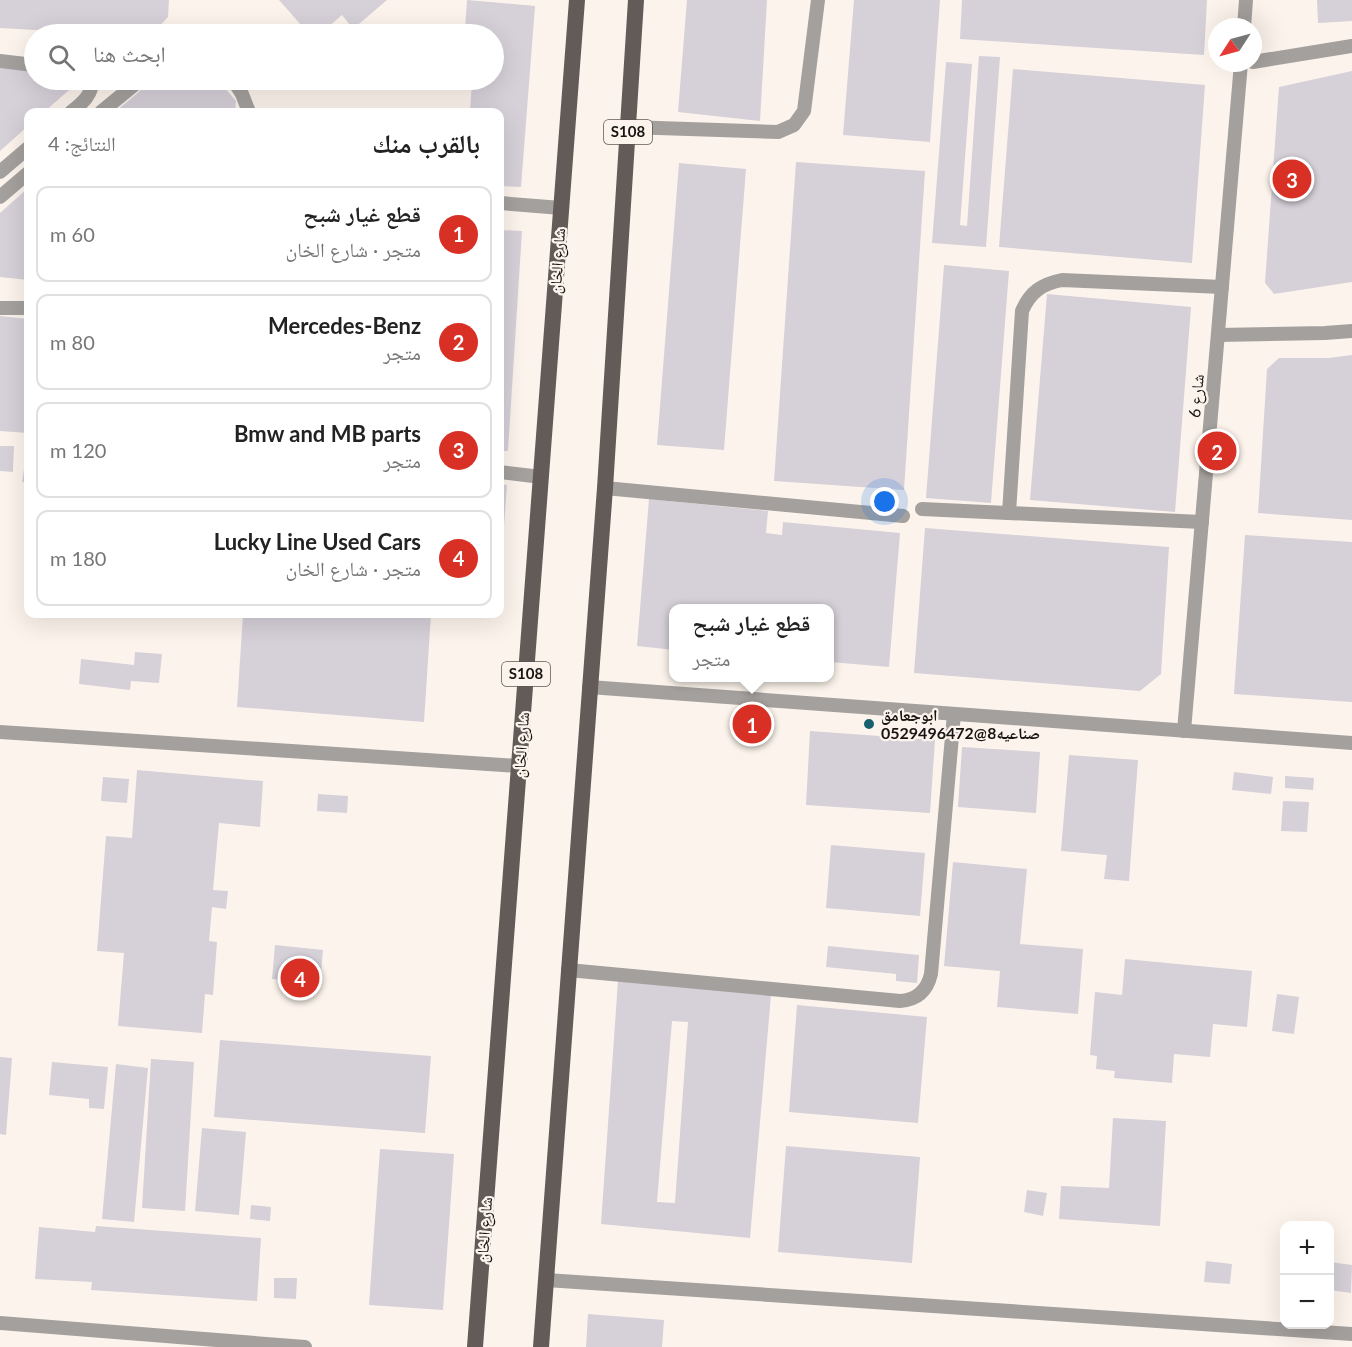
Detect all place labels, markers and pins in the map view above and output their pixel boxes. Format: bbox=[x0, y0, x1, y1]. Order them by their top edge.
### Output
pin: 3 bbox=[1272, 156, 1312, 201]
pin: 2 bbox=[1198, 428, 1236, 474]
pin: 1 bbox=[732, 702, 771, 746]
place label: ابوجعامق صناعيه8@0529496472 bbox=[881, 705, 1040, 742]
marker: ابوجعامق صناعيه8@0529496472 bbox=[862, 717, 876, 731]
pin: 4 bbox=[280, 956, 320, 1000]

